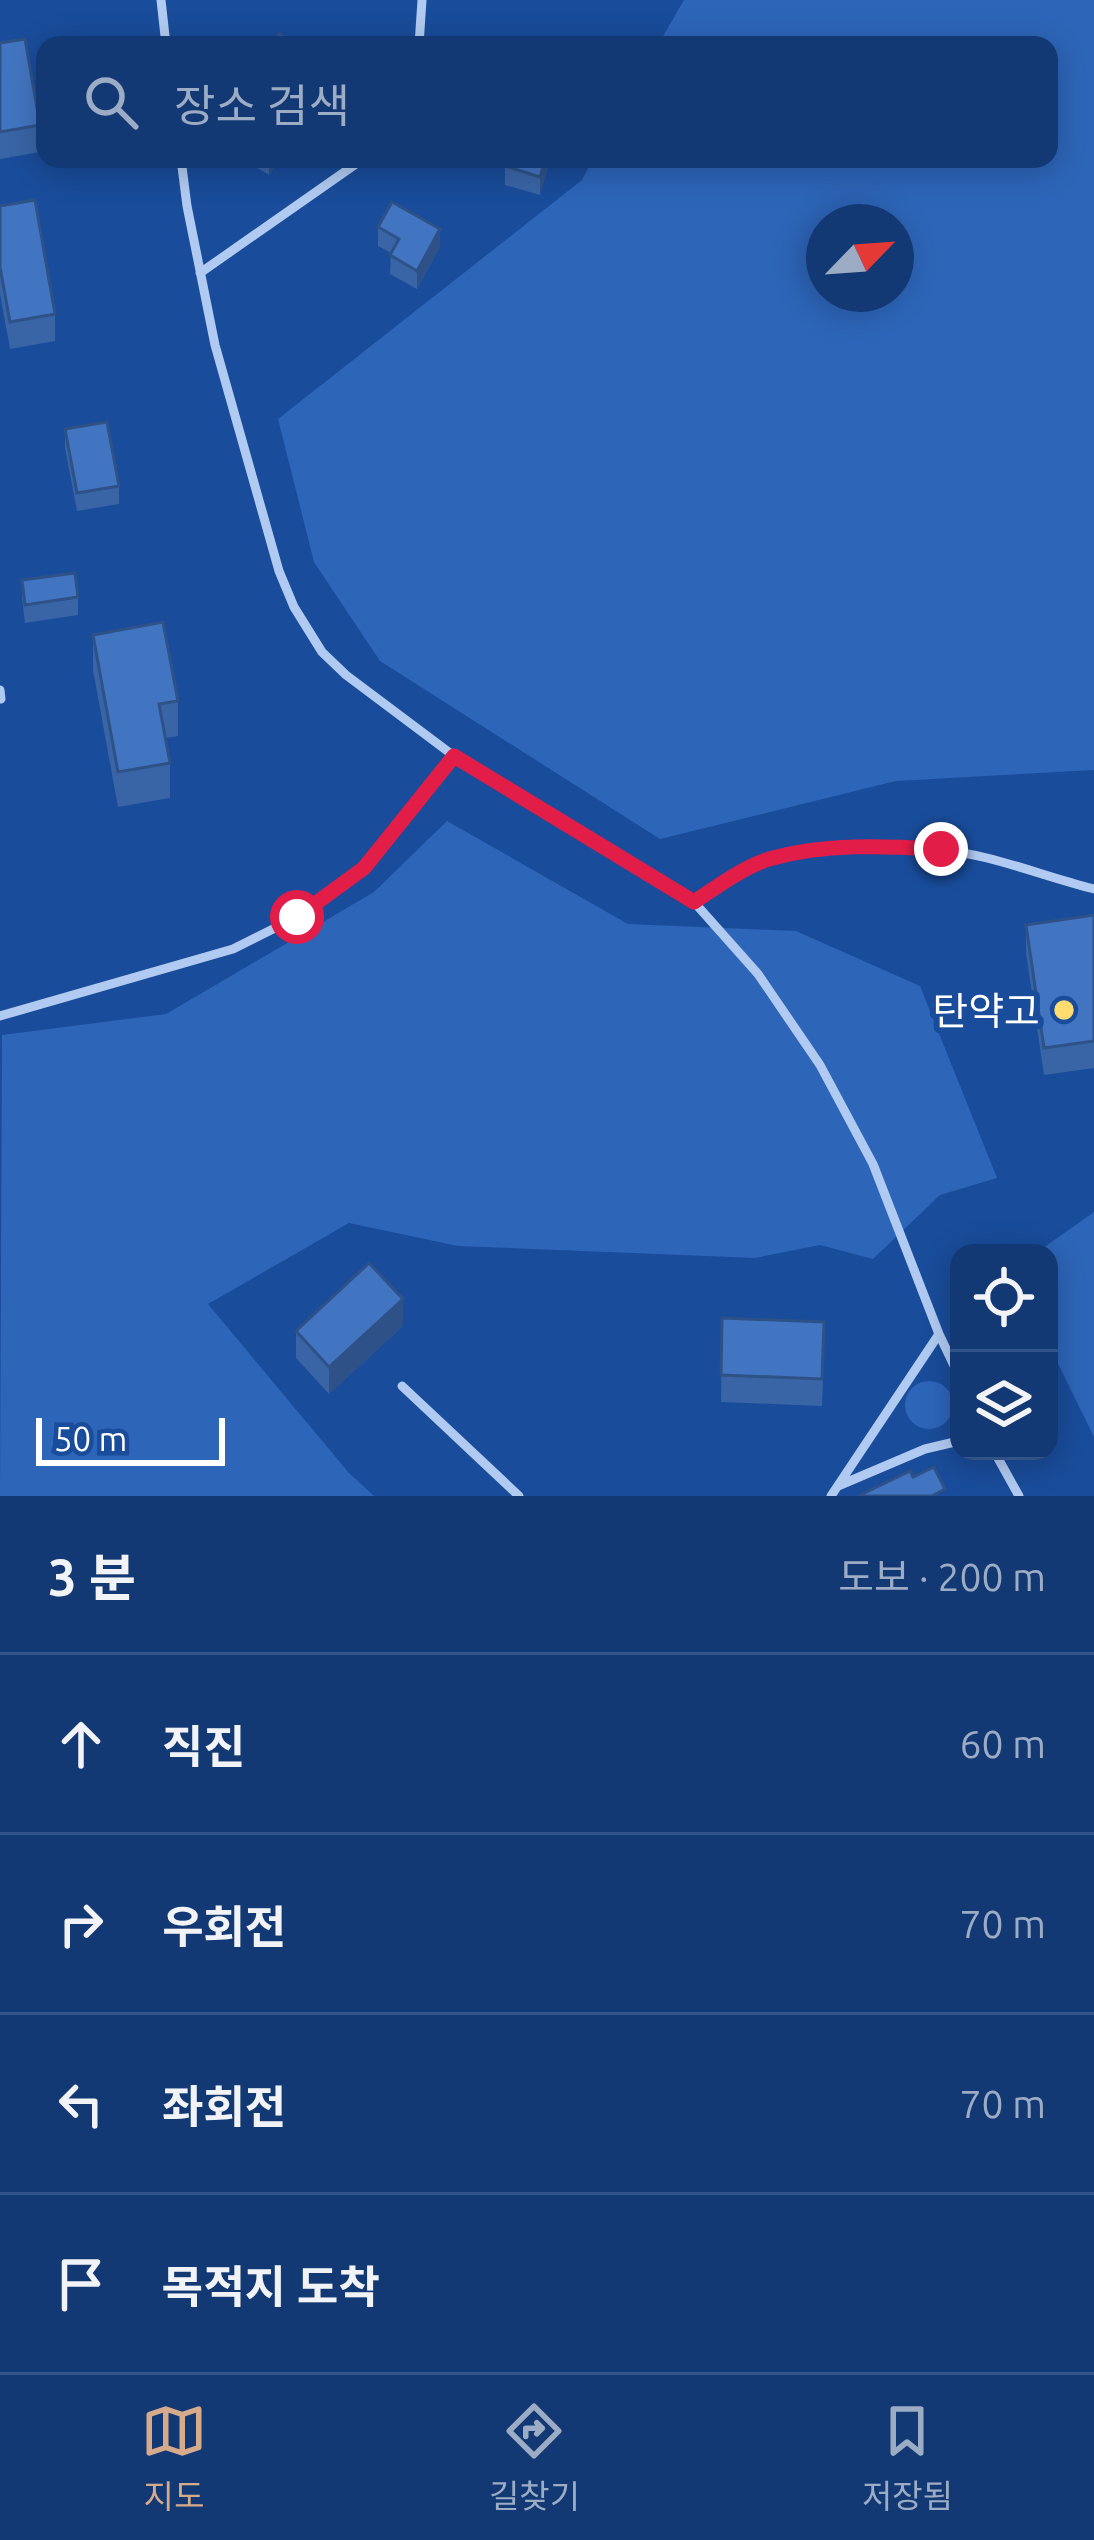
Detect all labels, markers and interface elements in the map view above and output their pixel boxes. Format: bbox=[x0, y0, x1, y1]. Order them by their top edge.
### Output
search box bbox=[36, 36, 1058, 168]
icon: search bbox=[78, 69, 144, 135]
text: 장소 검색 bbox=[174, 80, 350, 131]
north arrow bbox=[806, 204, 914, 312]
route end bbox=[914, 822, 968, 876]
route start bbox=[270, 890, 324, 944]
place label: 탄약고 bbox=[932, 989, 1040, 1032]
marker: 탄약고 bbox=[1051, 997, 1077, 1023]
map controls bbox=[950, 1244, 1058, 1460]
button: locate bbox=[950, 1244, 1058, 1352]
button: layers bbox=[950, 1352, 1058, 1460]
scale bar bbox=[36, 1412, 225, 1465]
text: 50 m bbox=[54, 1420, 127, 1457]
text: 3 분 bbox=[48, 1548, 136, 1606]
text: 도보 · 200 m bbox=[838, 1555, 1046, 1598]
icon: ahead bbox=[48, 1711, 114, 1777]
text: 직진 bbox=[162, 1721, 245, 1772]
text: 60 m bbox=[959, 1722, 1046, 1765]
icon: right bbox=[48, 1891, 114, 1957]
text: 우회전 bbox=[162, 1901, 286, 1952]
text: 70 m bbox=[959, 1902, 1046, 1945]
icon: left bbox=[48, 2071, 114, 2137]
text: 좌회전 bbox=[162, 2081, 286, 2132]
text: 70 m bbox=[959, 2082, 1046, 2125]
icon: arrive bbox=[48, 2251, 114, 2317]
text: 목적지 도착 bbox=[162, 2261, 380, 2312]
tab: 지도 bbox=[141, 2398, 207, 2518]
tab: 길찾기 bbox=[489, 2398, 580, 2518]
tab: 저장됨 bbox=[862, 2398, 953, 2518]

